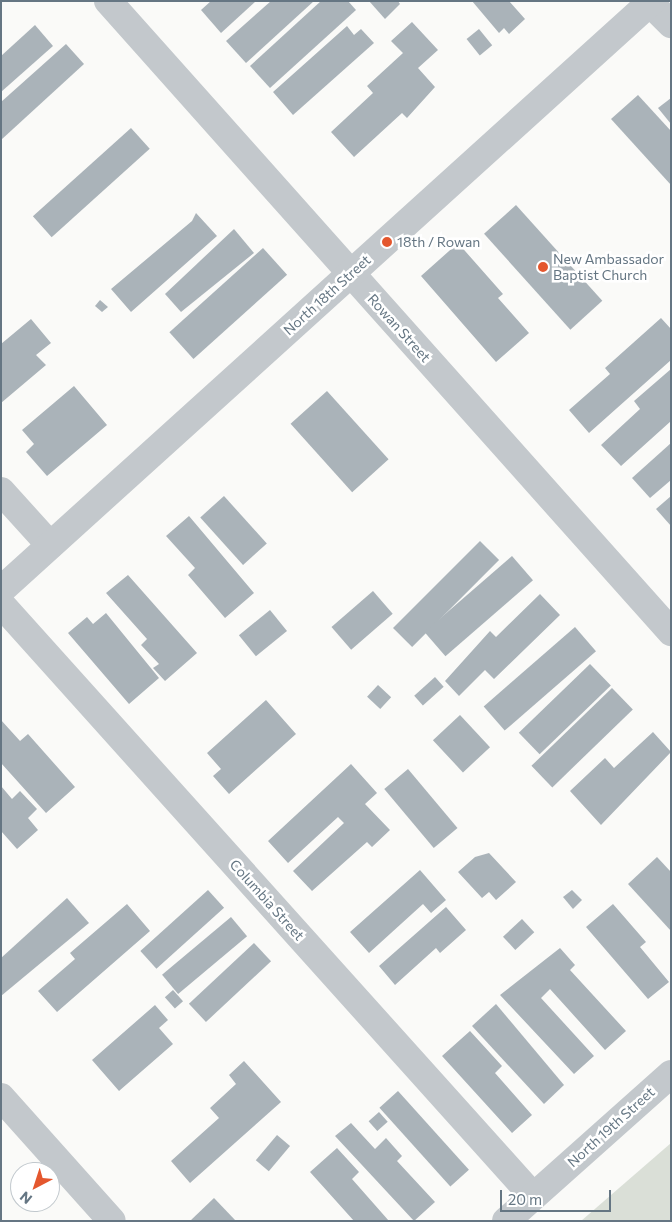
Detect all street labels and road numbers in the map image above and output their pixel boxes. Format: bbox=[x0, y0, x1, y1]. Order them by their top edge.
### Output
street label: North 18th Street bbox=[280, 251, 374, 339]
street label: Rowan Street bbox=[364, 291, 434, 365]
street label: Columbia Street bbox=[226, 856, 308, 944]
street label: North 19th Street bbox=[564, 1083, 658, 1171]

